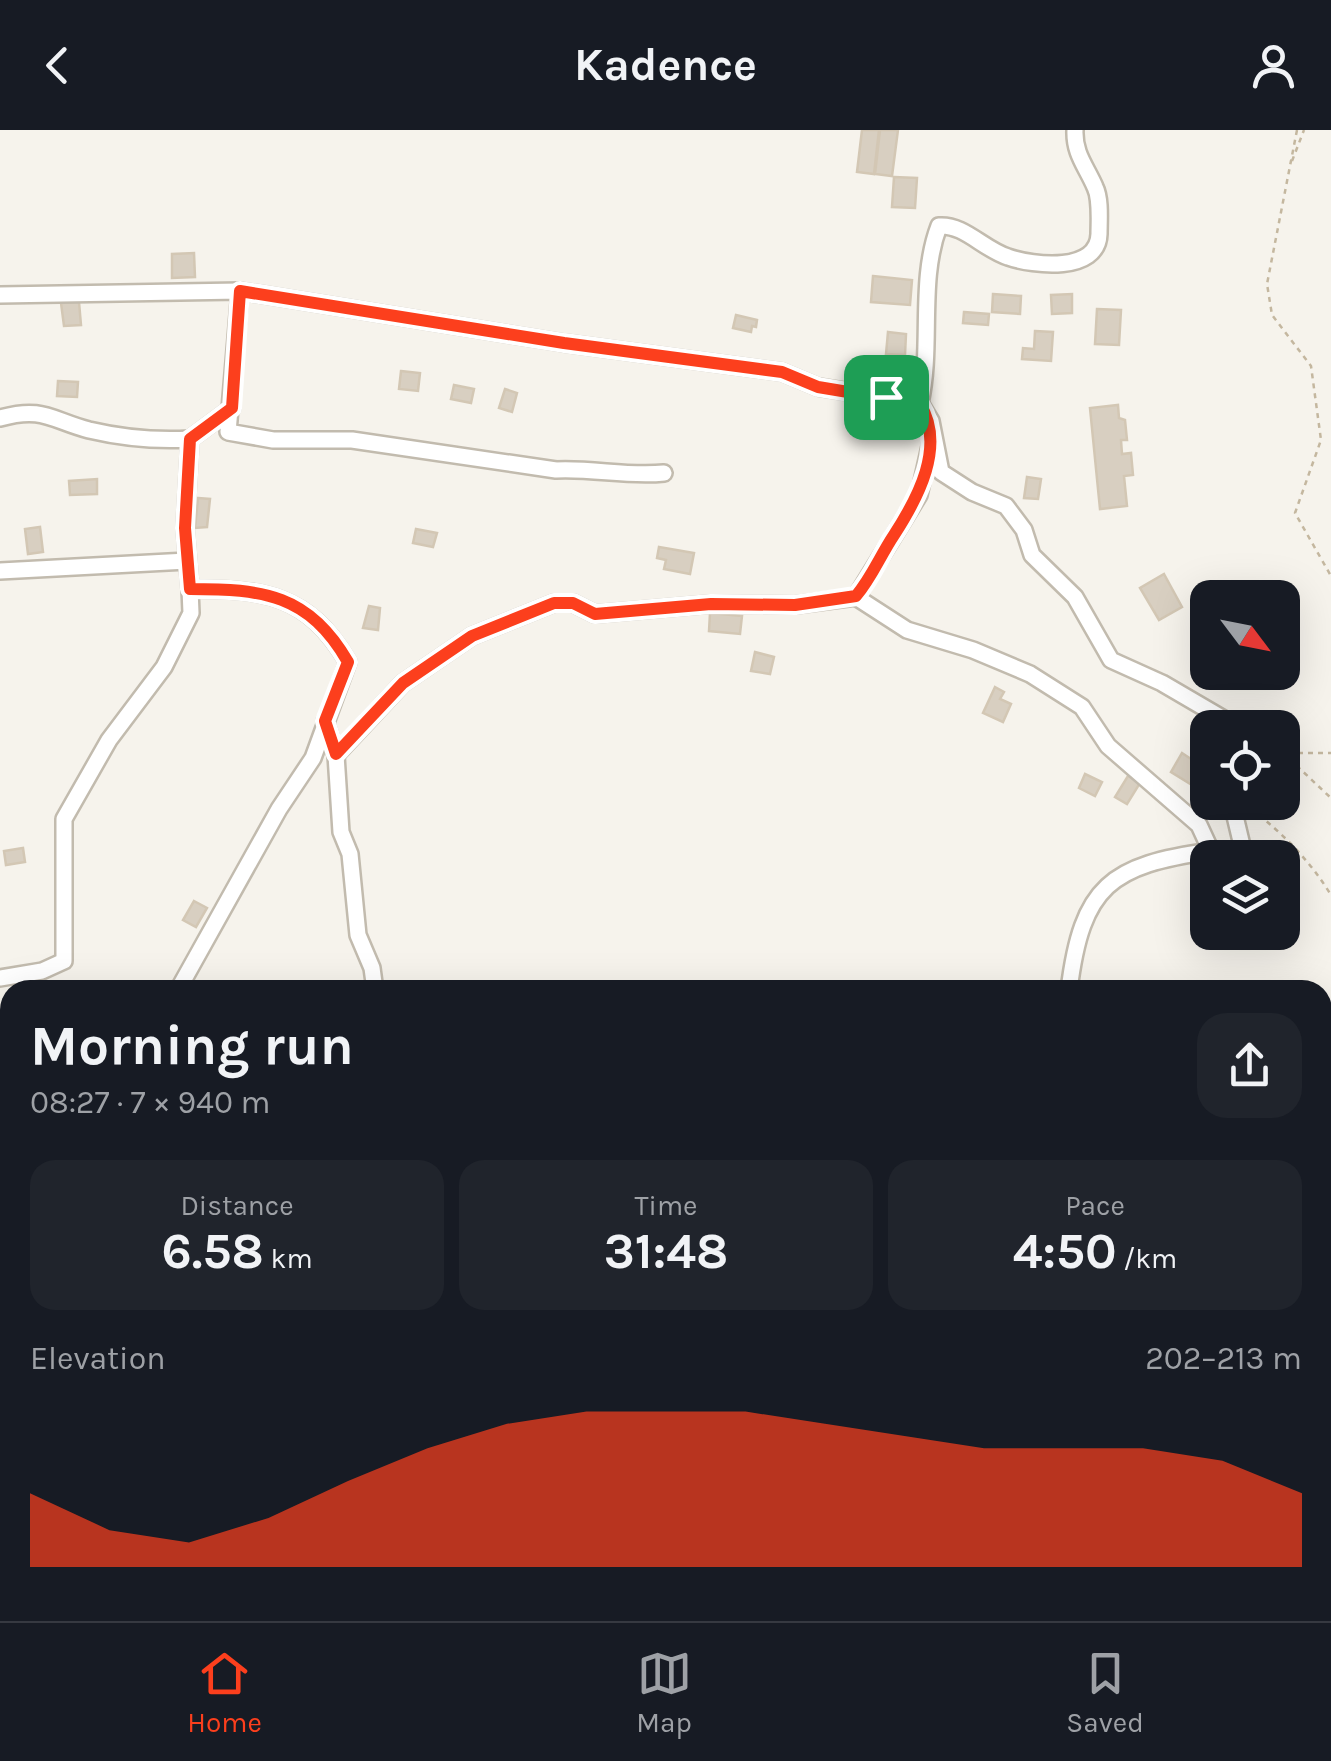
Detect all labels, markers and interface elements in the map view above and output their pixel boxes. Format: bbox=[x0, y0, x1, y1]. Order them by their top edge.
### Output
icon: back bbox=[30, 38, 85, 93]
icon: person bbox=[1246, 38, 1301, 93]
text: Kadence bbox=[574, 39, 757, 91]
pin bbox=[844, 355, 929, 440]
icon: arrive bbox=[859, 370, 914, 425]
north arrow bbox=[1190, 580, 1300, 690]
map controls bbox=[1190, 580, 1300, 950]
button: locate bbox=[1190, 710, 1300, 820]
button: layers bbox=[1190, 840, 1300, 950]
button: share bbox=[1197, 1013, 1302, 1118]
text: Morning run bbox=[30, 1014, 354, 1078]
text: 08:27 · 7 × 940 m bbox=[30, 1084, 271, 1121]
text: Distance bbox=[180, 1189, 294, 1222]
text: Time bbox=[635, 1189, 697, 1222]
text: Pace bbox=[1065, 1189, 1125, 1222]
text: 6.58 bbox=[161, 1222, 264, 1281]
text: 31:48 bbox=[604, 1222, 728, 1281]
text: 4:50 bbox=[1013, 1222, 1117, 1281]
text: km bbox=[264, 1242, 313, 1275]
text: /km bbox=[1117, 1242, 1177, 1275]
text: Elevation bbox=[30, 1340, 165, 1377]
text: 202–213 m bbox=[1145, 1340, 1302, 1377]
tab: Home bbox=[187, 1646, 262, 1739]
tab: Map bbox=[636, 1646, 692, 1739]
tab: Saved bbox=[1066, 1646, 1144, 1739]

